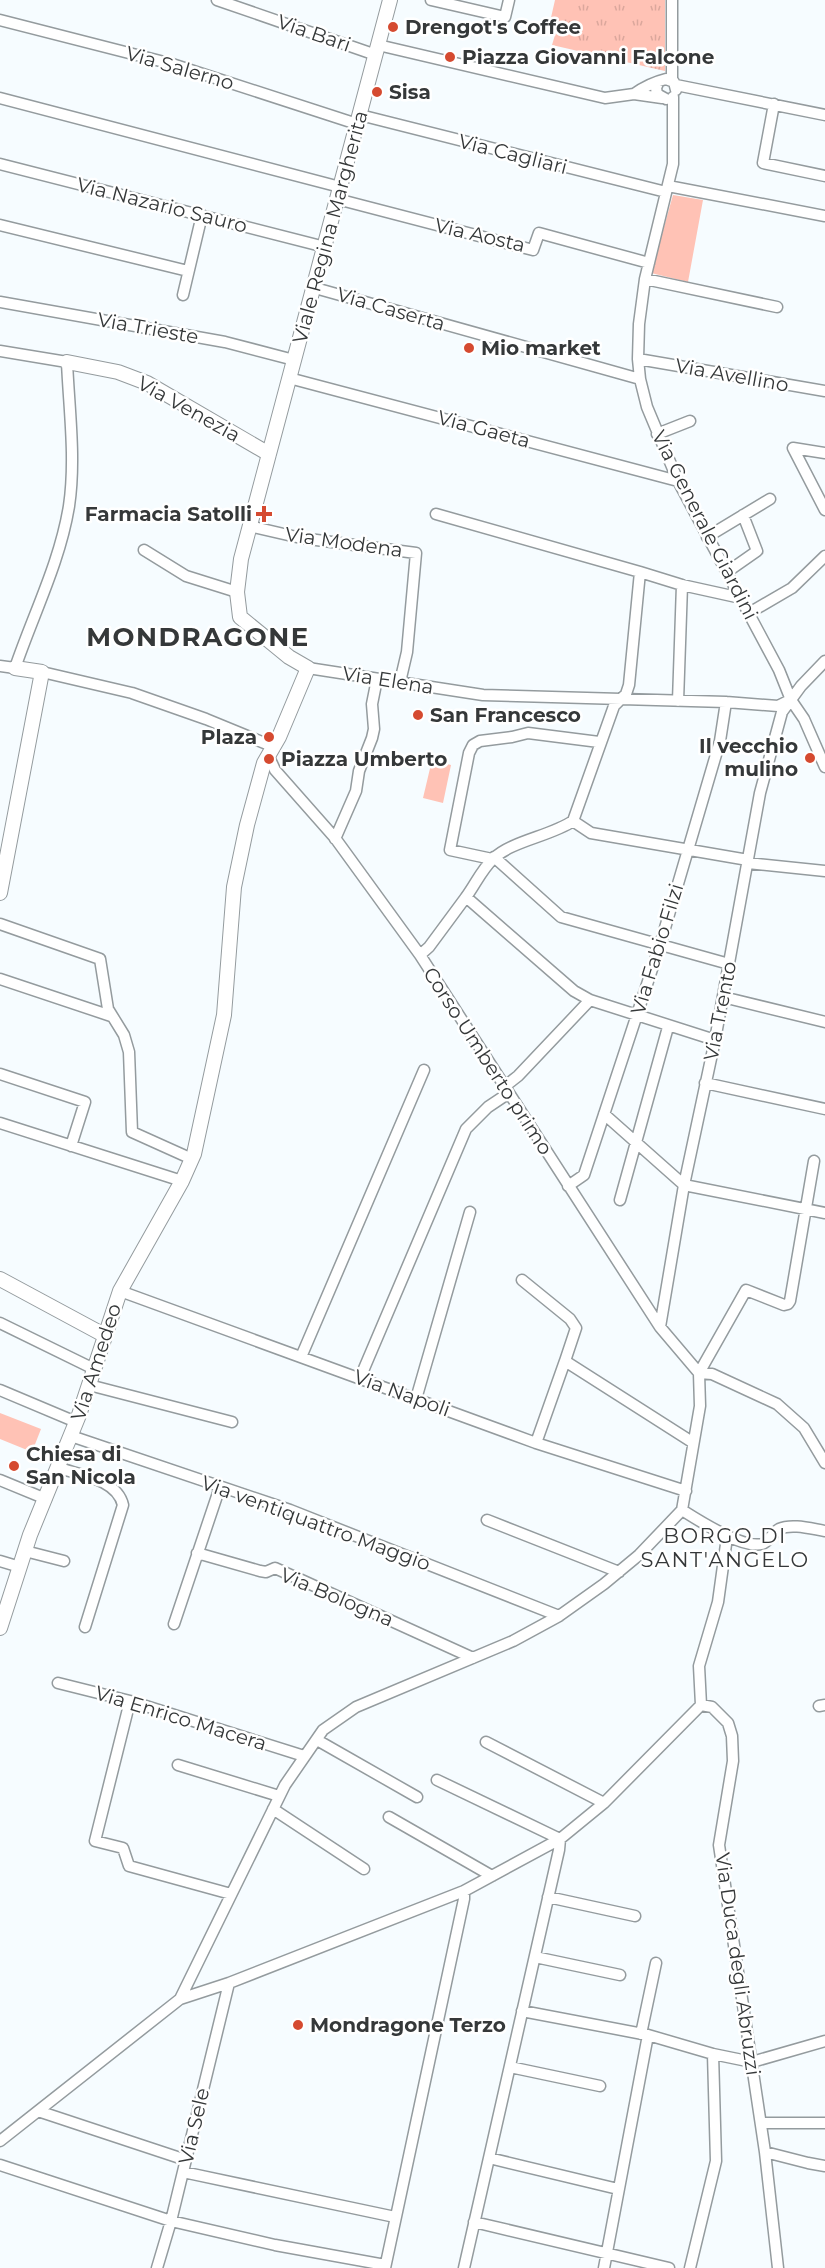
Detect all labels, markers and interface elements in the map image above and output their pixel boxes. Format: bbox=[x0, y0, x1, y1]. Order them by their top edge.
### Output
street label: Via Bari bbox=[274, 9, 354, 57]
place label: Drengot's Coffee bbox=[405, 15, 581, 39]
marker: Drengot's Coffee bbox=[386, 20, 400, 34]
street label: Via Salerno bbox=[123, 41, 237, 95]
place label: Piazza Giovanni Falcone bbox=[462, 45, 714, 69]
marker: Piazza Giovanni Falcone bbox=[443, 50, 457, 64]
place label: Sisa bbox=[389, 80, 431, 104]
marker: Sisa bbox=[370, 85, 384, 99]
street label: Viale Regina Margherita bbox=[287, 108, 373, 346]
street label: Via Cagliari bbox=[456, 129, 570, 179]
street label: Via Nazario Sauro bbox=[74, 172, 250, 238]
street label: Via Aosta bbox=[432, 213, 528, 257]
street label: Via Caserta bbox=[334, 282, 448, 336]
street label: Via Trieste bbox=[96, 307, 200, 349]
place label: Mio market bbox=[481, 336, 601, 360]
marker: Mio market bbox=[462, 341, 476, 355]
street label: Via Avellino bbox=[673, 353, 791, 397]
street label: Via Venezia bbox=[133, 371, 245, 447]
street label: Via Gaeta bbox=[435, 405, 533, 453]
street label: Via Generale Giardini bbox=[647, 426, 763, 624]
place label: Farmacia Satolli bbox=[85, 502, 252, 526]
marker: Farmacia Satolli bbox=[257, 507, 271, 521]
street label: Via Modena bbox=[284, 522, 404, 562]
district label: MONDRAGONE bbox=[86, 621, 310, 653]
street label: Via Elena bbox=[341, 661, 435, 699]
place label: San Francesco bbox=[430, 703, 581, 727]
marker: San Francesco bbox=[411, 708, 425, 722]
place label: Plaza bbox=[201, 725, 257, 749]
marker: Plaza bbox=[262, 730, 276, 744]
place label: Il vecchio mulino bbox=[699, 734, 798, 781]
place label: Piazza Umberto bbox=[281, 747, 447, 771]
marker: Il vecchio mulino bbox=[803, 751, 817, 765]
marker: Piazza Umberto bbox=[262, 752, 276, 766]
street label: Via Fabio Filzi bbox=[626, 881, 688, 1017]
street label: Via Trento bbox=[699, 959, 741, 1063]
street label: Corso Umberto primo bbox=[418, 963, 558, 1159]
street label: Via Amedeo bbox=[66, 1300, 126, 1424]
street label: Via Napoli bbox=[350, 1364, 454, 1422]
place label: Chiesa di San Nicola bbox=[26, 1442, 136, 1489]
marker: Chiesa di San Nicola bbox=[7, 1459, 21, 1473]
street label: Via ventiquattro Maggio bbox=[198, 1470, 434, 1576]
district label: BORGO DI SANT'ANGELO bbox=[640, 1523, 810, 1572]
street label: Via Bologna bbox=[277, 1562, 397, 1632]
street label: Via Enrico Macera bbox=[92, 1680, 270, 1756]
street label: Via Duca degli Abruzzi bbox=[710, 1851, 766, 2077]
place label: Mondragone Terzo bbox=[310, 2013, 506, 2037]
marker: Mondragone Terzo bbox=[291, 2018, 305, 2032]
street label: Via Sele bbox=[174, 2085, 214, 2167]

